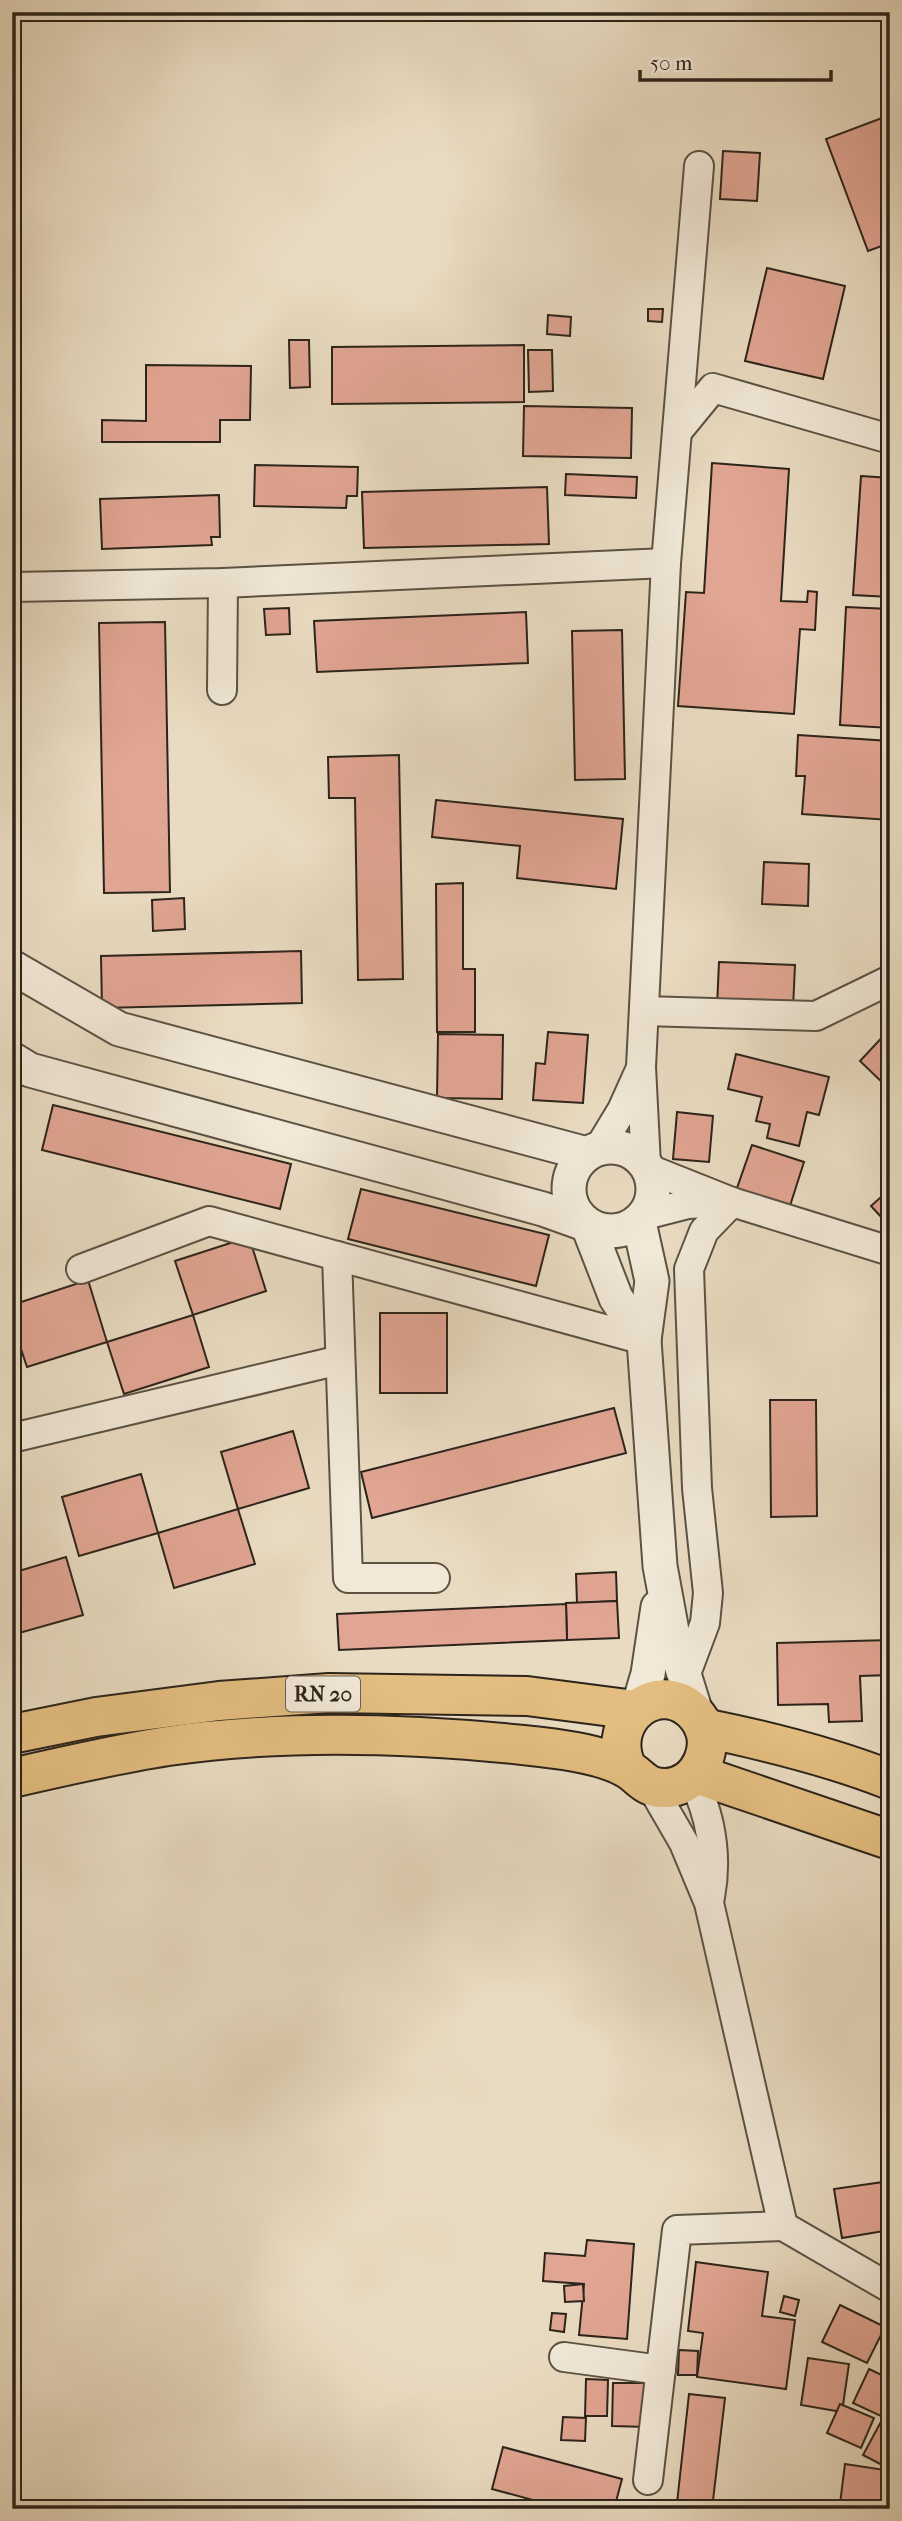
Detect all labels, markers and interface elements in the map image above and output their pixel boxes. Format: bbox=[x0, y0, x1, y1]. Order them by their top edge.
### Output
scale bar bbox=[640, 38, 830, 82]
text: 50 m bbox=[650, 51, 693, 75]
road number: RN 20 bbox=[286, 1676, 360, 1712]

